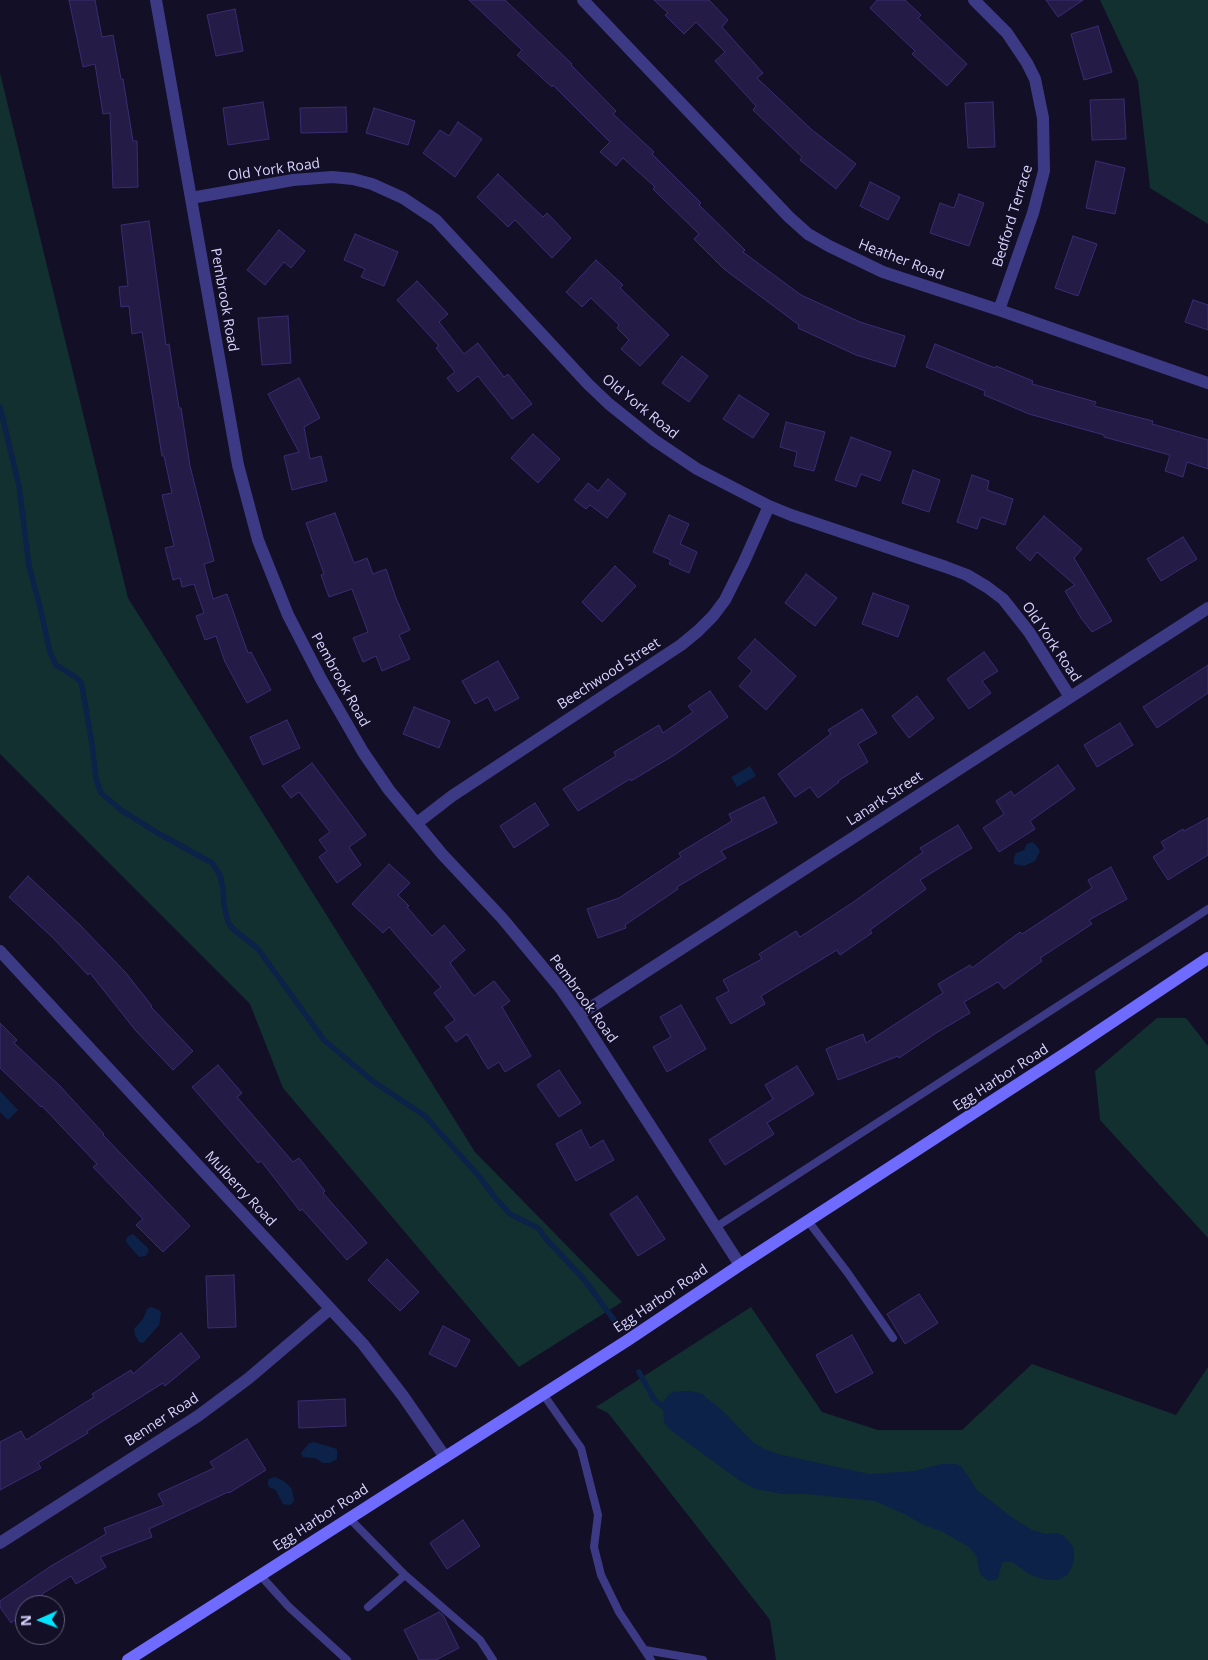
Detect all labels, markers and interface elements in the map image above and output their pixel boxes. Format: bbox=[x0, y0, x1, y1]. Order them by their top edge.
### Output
street label: Old York Road bbox=[227, 155, 321, 185]
street label: Bedford Terrace bbox=[989, 163, 1037, 269]
street label: Heather Road bbox=[856, 236, 946, 284]
street label: Pembrook Road bbox=[207, 247, 241, 353]
street label: Old York Road bbox=[599, 371, 681, 443]
street label: Old York Road bbox=[1018, 599, 1084, 685]
street label: Pembrook Road bbox=[307, 630, 373, 730]
street label: Beechwood Street bbox=[555, 635, 663, 713]
street label: Lanark Street bbox=[844, 768, 926, 830]
street label: Pembrook Road bbox=[545, 952, 621, 1046]
street label: Egg Harbor Road bbox=[950, 1041, 1052, 1115]
street label: Mulberry Road bbox=[201, 1148, 279, 1230]
street label: Egg Harbor Road bbox=[611, 1261, 711, 1337]
street label: Benner Road bbox=[122, 1390, 202, 1450]
street label: Egg Harbor Road bbox=[270, 1481, 372, 1555]
north arrow bbox=[15, 1595, 65, 1645]
text: N bbox=[16, 1614, 35, 1627]

